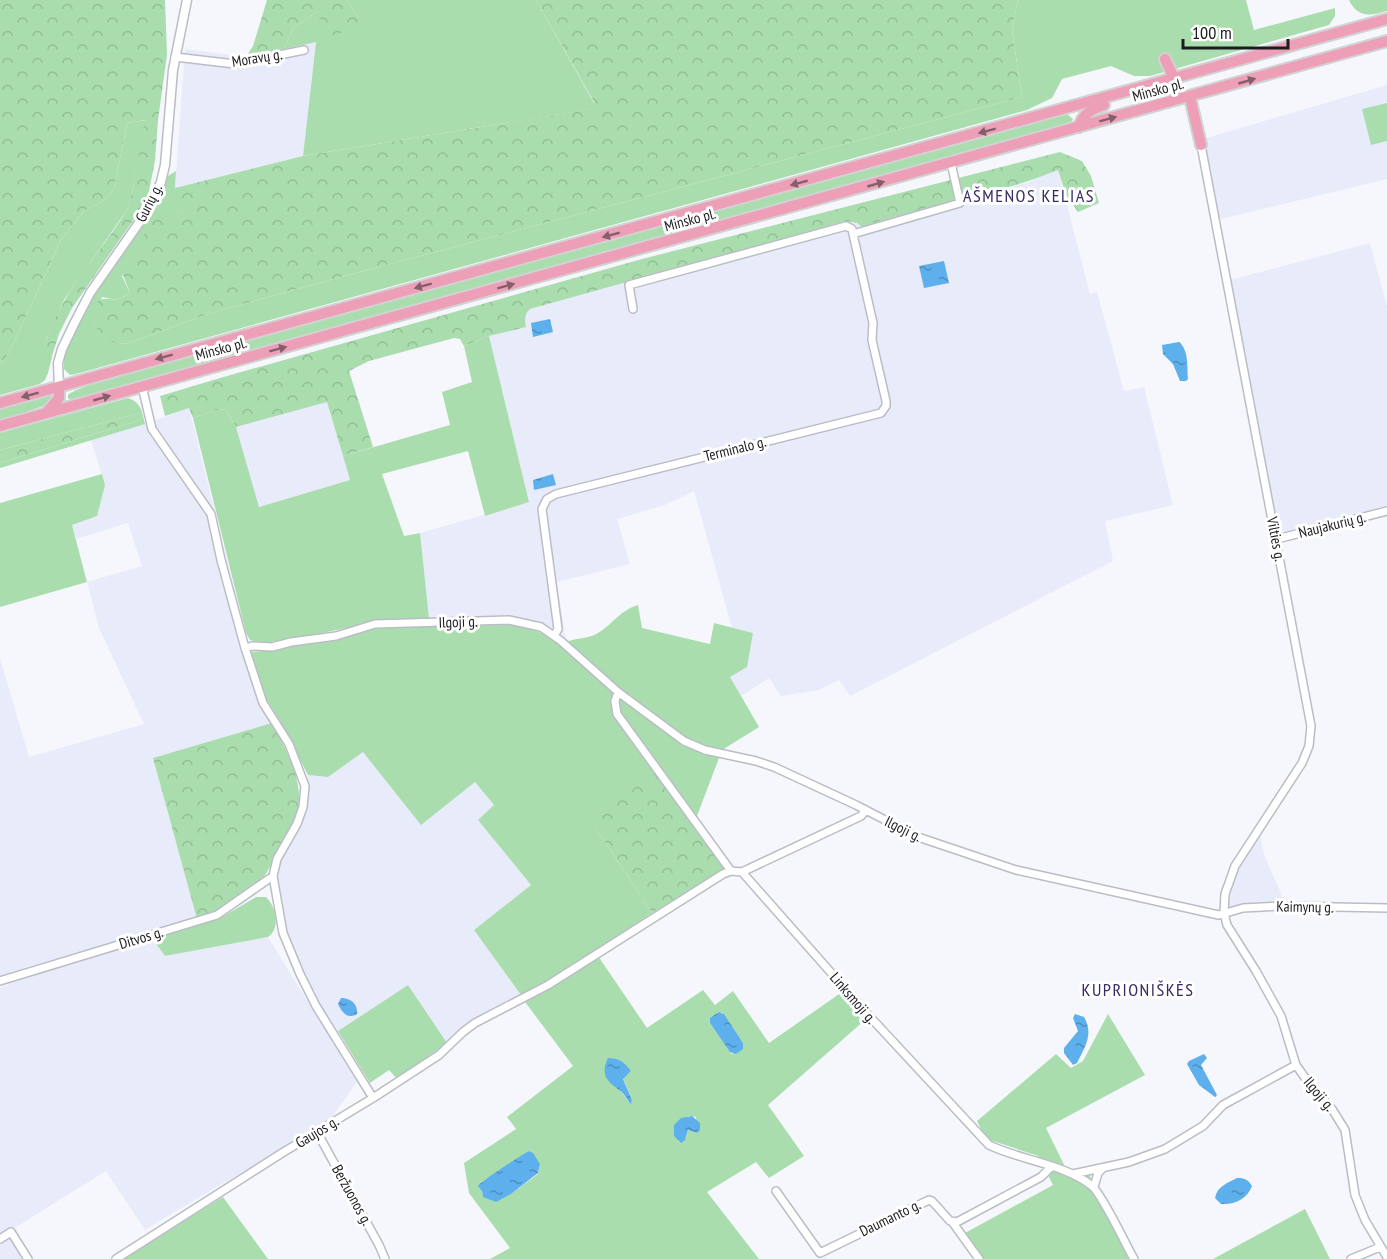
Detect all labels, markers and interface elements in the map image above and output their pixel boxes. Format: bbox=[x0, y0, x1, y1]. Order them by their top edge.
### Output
scale bar bbox=[1183, 12, 1288, 50]
text: 100 m bbox=[1192, 21, 1232, 44]
street label: Moravų g. bbox=[230, 44, 284, 71]
street label: Minsko pl. bbox=[1130, 73, 1186, 105]
one-way arrow bbox=[1238, 76, 1256, 85]
one-way arrow bbox=[1099, 114, 1117, 123]
one-way arrow bbox=[978, 127, 996, 136]
one-way arrow bbox=[867, 178, 885, 188]
one-way arrow bbox=[790, 179, 808, 188]
street label: Gurių g. bbox=[131, 180, 166, 225]
district label: AŠMENOS KELIAS bbox=[963, 184, 1095, 207]
street label: Minsko pl. bbox=[662, 203, 718, 235]
one-way arrow bbox=[602, 230, 620, 240]
one-way arrow bbox=[497, 281, 515, 290]
one-way arrow bbox=[414, 282, 432, 292]
street label: Minsko pl. bbox=[193, 332, 249, 364]
one-way arrow bbox=[269, 343, 287, 353]
one-way arrow bbox=[155, 353, 174, 363]
one-way arrow bbox=[21, 391, 39, 400]
one-way arrow bbox=[93, 393, 111, 402]
street label: Terminalo g. bbox=[702, 432, 768, 465]
street label: Naujakurių g. bbox=[1296, 507, 1368, 542]
street label: Vilties g. bbox=[1263, 514, 1290, 563]
street label: Ilgoji g. bbox=[438, 611, 478, 632]
street label: Ilgoji g. bbox=[882, 812, 925, 846]
street label: Kaimynų g. bbox=[1276, 897, 1334, 917]
street label: Ditvos g. bbox=[117, 922, 165, 953]
street label: Linksmoji g. bbox=[826, 968, 881, 1028]
district label: KUPRIONIŠKĖS bbox=[1082, 978, 1194, 1001]
street label: Ilgoji g. bbox=[1300, 1073, 1339, 1115]
street label: Gaujos g. bbox=[292, 1111, 342, 1152]
street label: Beržuonos g. bbox=[328, 1161, 377, 1229]
street label: Daumanto g. bbox=[856, 1195, 924, 1240]

